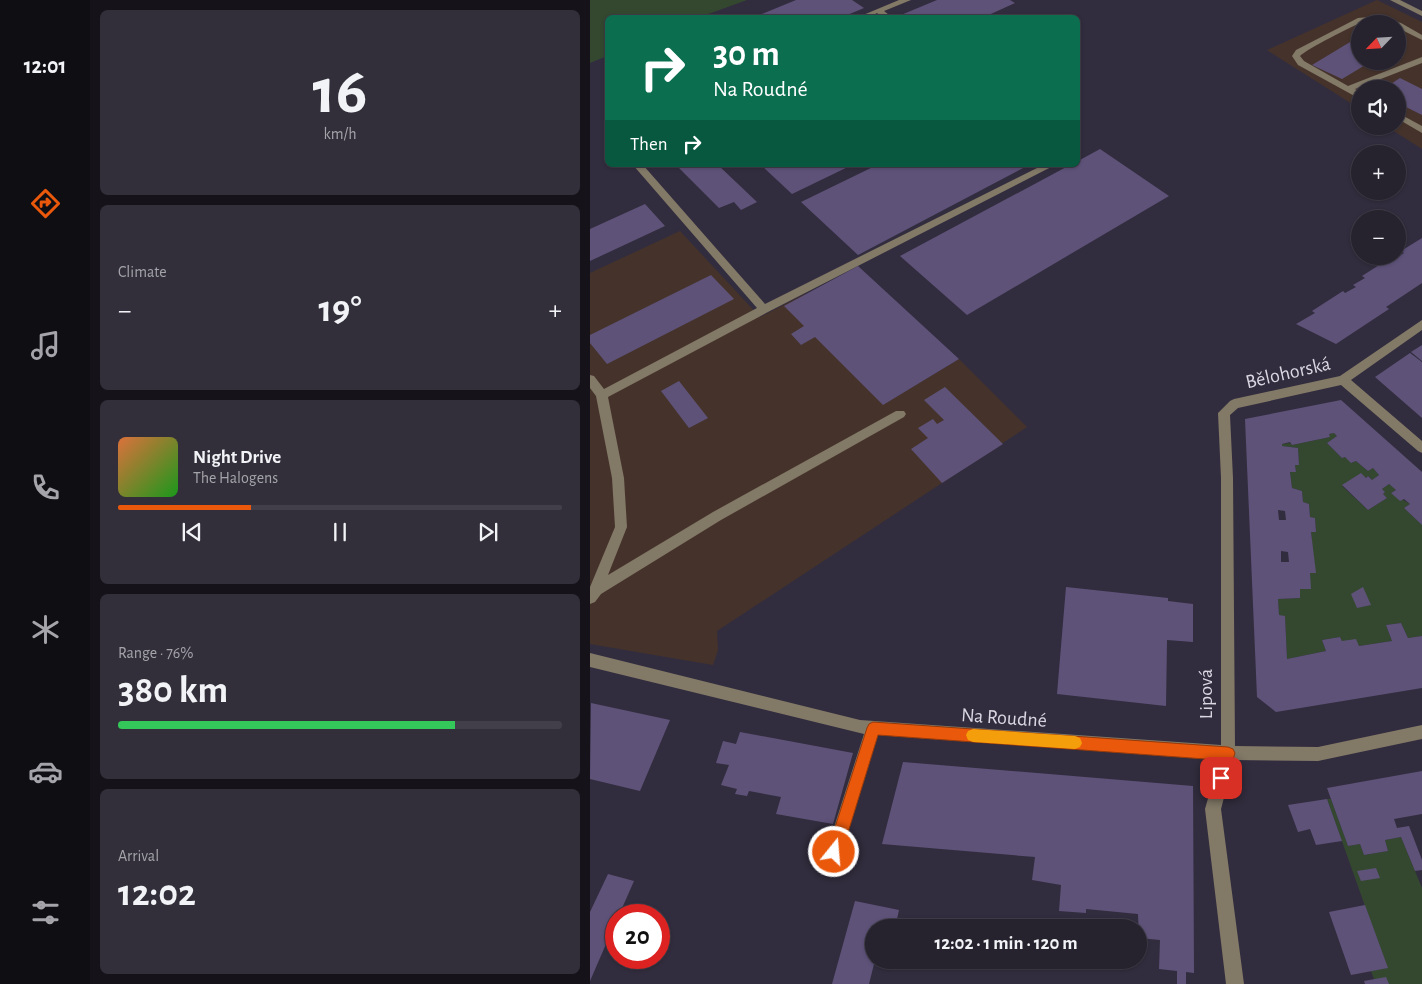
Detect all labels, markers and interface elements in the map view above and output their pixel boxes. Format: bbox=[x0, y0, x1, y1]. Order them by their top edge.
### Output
north arrow bbox=[1351, 15, 1406, 70]
map controls bbox=[1351, 15, 1406, 265]
icon: right bbox=[630, 35, 695, 100]
text: 30 m bbox=[713, 37, 780, 72]
text: 12:01 bbox=[24, 55, 66, 77]
text: 16 bbox=[313, 60, 367, 125]
text: Na Roudné bbox=[713, 78, 808, 100]
button: sound bbox=[1351, 80, 1406, 135]
text: km/h bbox=[323, 126, 357, 142]
icon: right bbox=[678, 130, 706, 158]
text: Then bbox=[630, 135, 668, 154]
button: + bbox=[1351, 145, 1406, 200]
icon: directions bbox=[28, 186, 63, 221]
button: − bbox=[1351, 210, 1406, 265]
text: Climate bbox=[118, 264, 167, 280]
text: 19° bbox=[318, 291, 362, 329]
text: − bbox=[118, 297, 131, 325]
text: + bbox=[549, 297, 562, 325]
icon: music bbox=[28, 328, 63, 363]
street label: Bělohorská bbox=[1244, 354, 1332, 392]
text: Night Drive bbox=[193, 448, 281, 467]
icon: phone bbox=[28, 470, 63, 505]
text: The Halogens bbox=[193, 470, 278, 486]
icon: previous bbox=[178, 518, 206, 546]
icon: pause bbox=[326, 518, 354, 546]
icon: next bbox=[474, 518, 502, 546]
icon: climate bbox=[28, 612, 63, 647]
text: Range · 76% bbox=[118, 645, 194, 661]
street label: Lipová bbox=[1196, 669, 1216, 719]
text: 380 km bbox=[118, 672, 228, 710]
street label: Na Roudné bbox=[960, 705, 1048, 731]
icon: car bbox=[28, 754, 63, 789]
pin bbox=[1200, 757, 1242, 799]
icon: arrive bbox=[1207, 764, 1235, 792]
position arrow bbox=[807, 825, 859, 877]
text: Arrival bbox=[118, 848, 159, 864]
text: 12:02 bbox=[118, 875, 196, 913]
icon: filters bbox=[28, 895, 63, 930]
speed limit sign: 20 bbox=[605, 904, 670, 969]
text: 12:02 · 1 min · 120 m bbox=[934, 934, 1078, 953]

